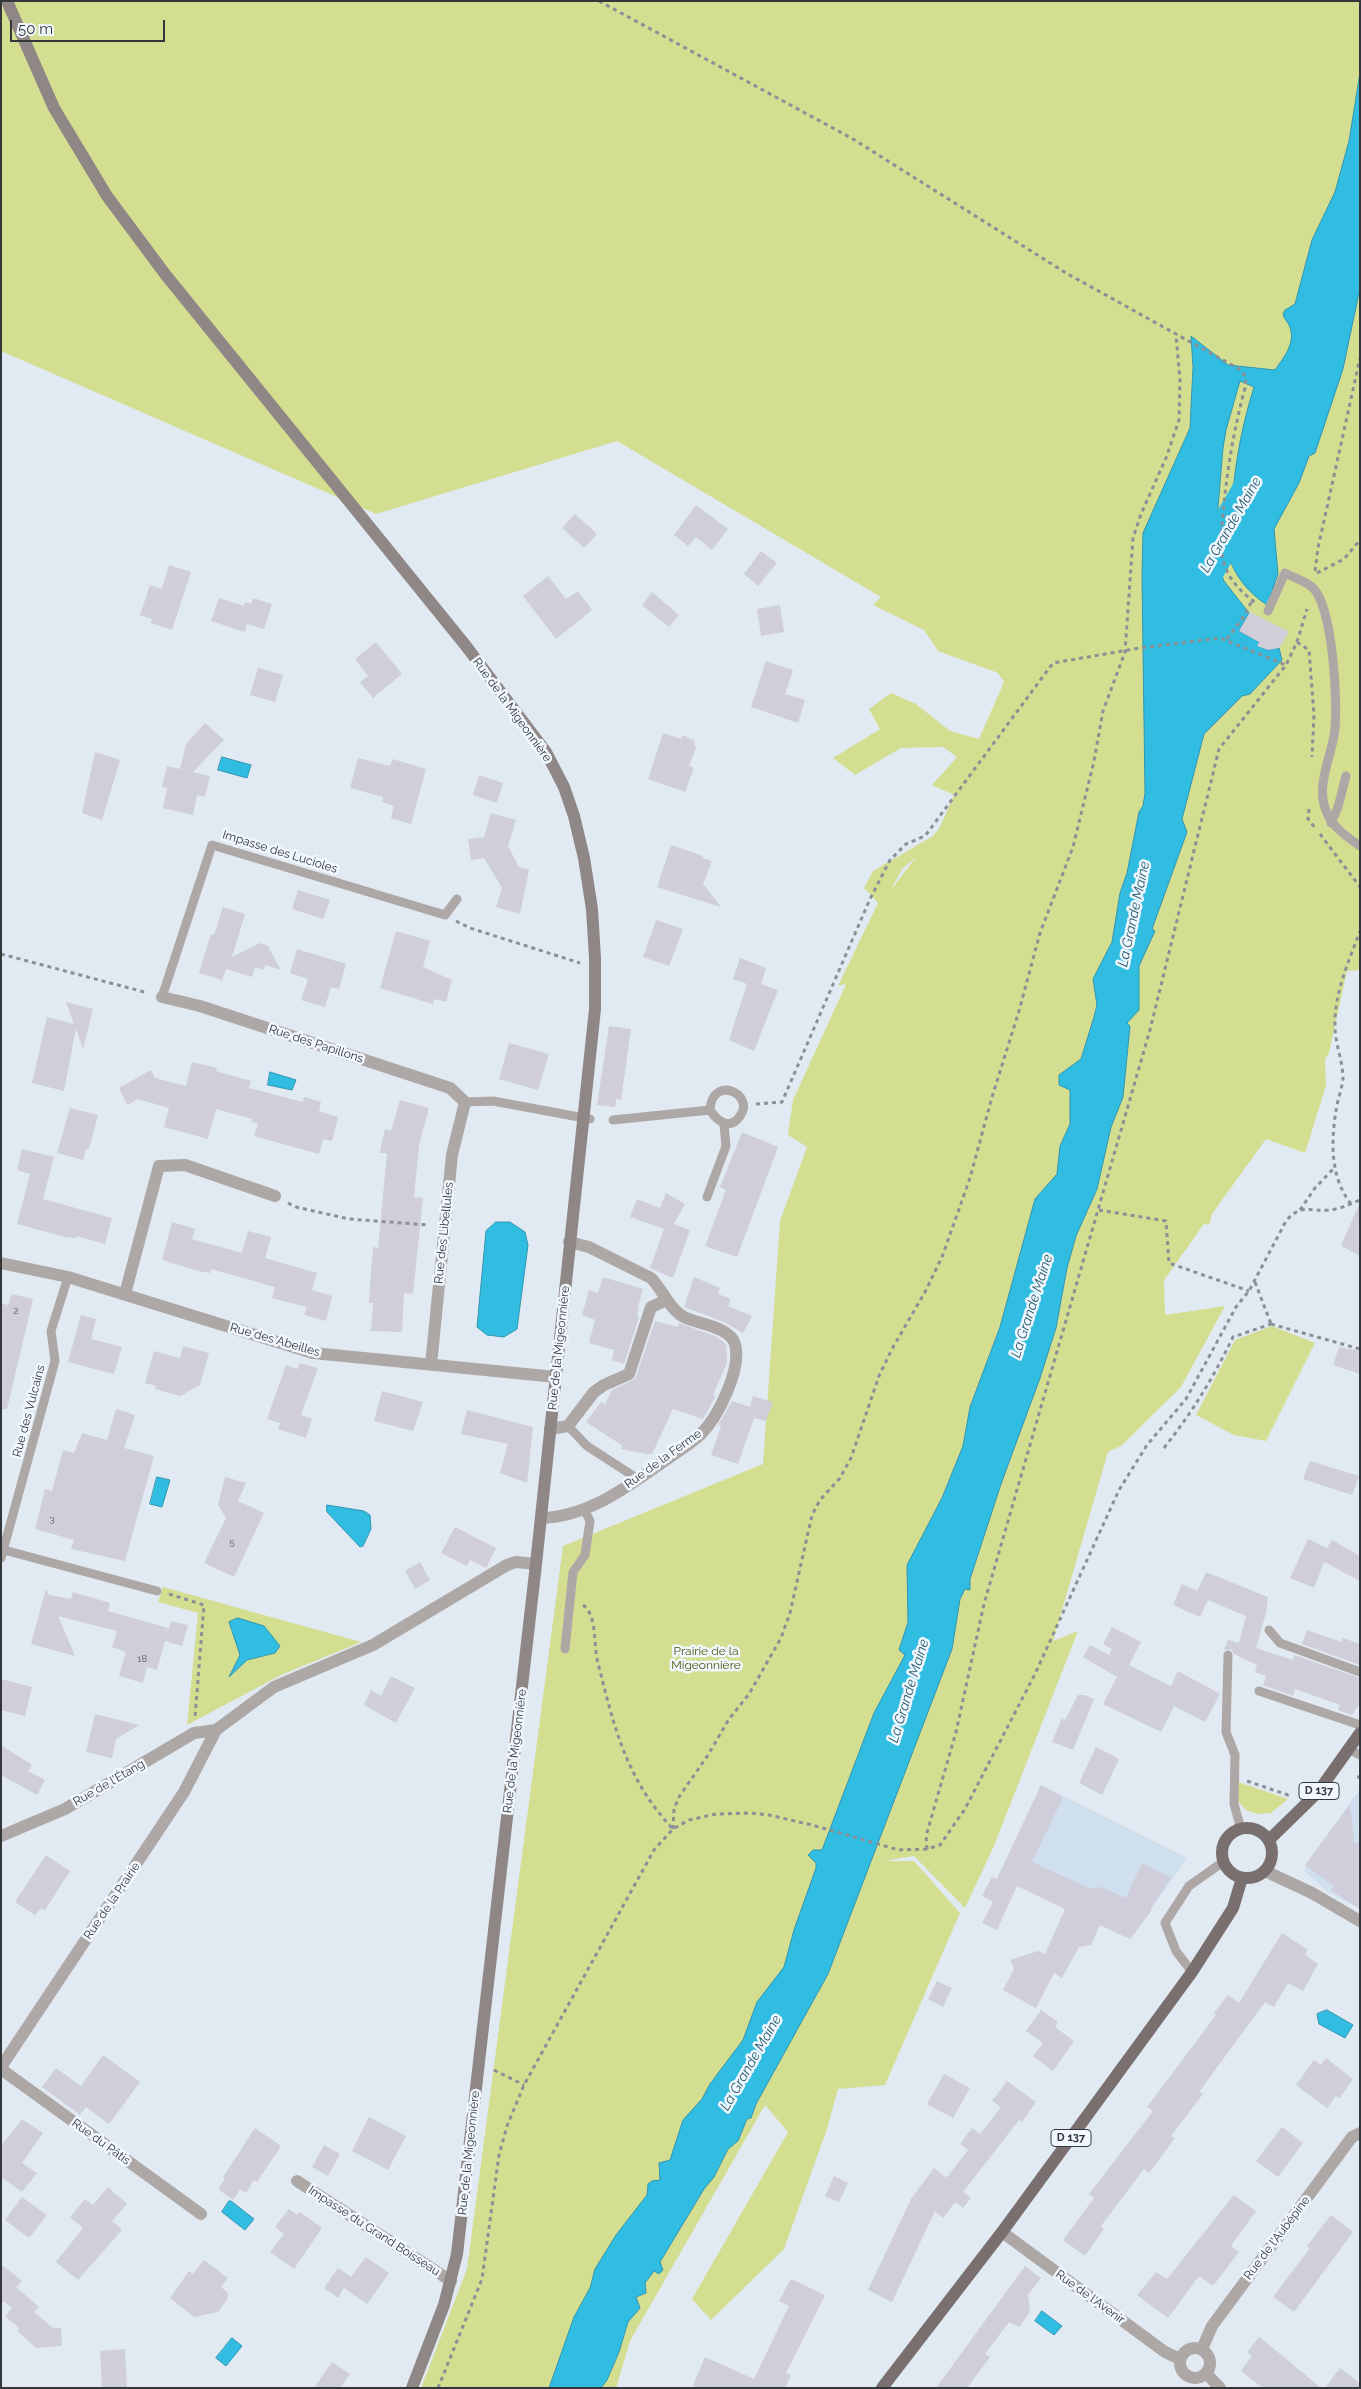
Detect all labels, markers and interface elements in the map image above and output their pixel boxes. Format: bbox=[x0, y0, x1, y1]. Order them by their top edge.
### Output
scale bar bbox=[12, 10, 168, 42]
text: 50 m bbox=[18, 20, 53, 38]
water label: La Grande Maine bbox=[1197, 474, 1265, 576]
street label: Rue de la Migeonnière bbox=[469, 655, 555, 765]
street label: Impasse des Lucioles bbox=[221, 828, 339, 876]
water label: La Grande Maine bbox=[1115, 860, 1153, 968]
street label: Rue des Papillons bbox=[267, 1022, 365, 1066]
street label: Rue des Libellules bbox=[432, 1181, 456, 1285]
water label: La Grande Maine bbox=[1007, 1252, 1057, 1360]
street label: Rue de la Migeonnière bbox=[545, 1285, 573, 1411]
house number: 2 bbox=[13, 1305, 19, 1317]
street label: Rue des Abeilles bbox=[228, 1320, 322, 1360]
street label: Rue des Vulcains bbox=[10, 1363, 48, 1459]
street label: Rue de la Ferme bbox=[622, 1426, 704, 1492]
house number: 3 bbox=[49, 1513, 55, 1525]
house number: 5 bbox=[229, 1536, 235, 1548]
water label: La Grande Maine bbox=[885, 1637, 933, 1745]
park label: Prairie de la Migeonnière bbox=[671, 1644, 741, 1672]
house number: 18 bbox=[137, 1653, 147, 1665]
street label: Rue de la Migeonnière bbox=[500, 1688, 530, 1814]
street label: Rue de l'Étang bbox=[71, 1757, 147, 1809]
road number: D 137 bbox=[1299, 1782, 1339, 1800]
street label: Rue de la Prairie bbox=[81, 1860, 143, 1942]
water label: La Grande Maine bbox=[717, 2012, 785, 2114]
street label: Rue de la Migeonnière bbox=[455, 2090, 483, 2216]
street label: Rue du Pâtis bbox=[69, 2116, 133, 2168]
road number: D 137 bbox=[1051, 2130, 1091, 2146]
street label: Impasse du Grand Boisseau bbox=[305, 2183, 443, 2279]
street label: Rue de l'Aubépine bbox=[1241, 2193, 1313, 2283]
street label: Rue de l'Avenir bbox=[1053, 2267, 1127, 2327]

